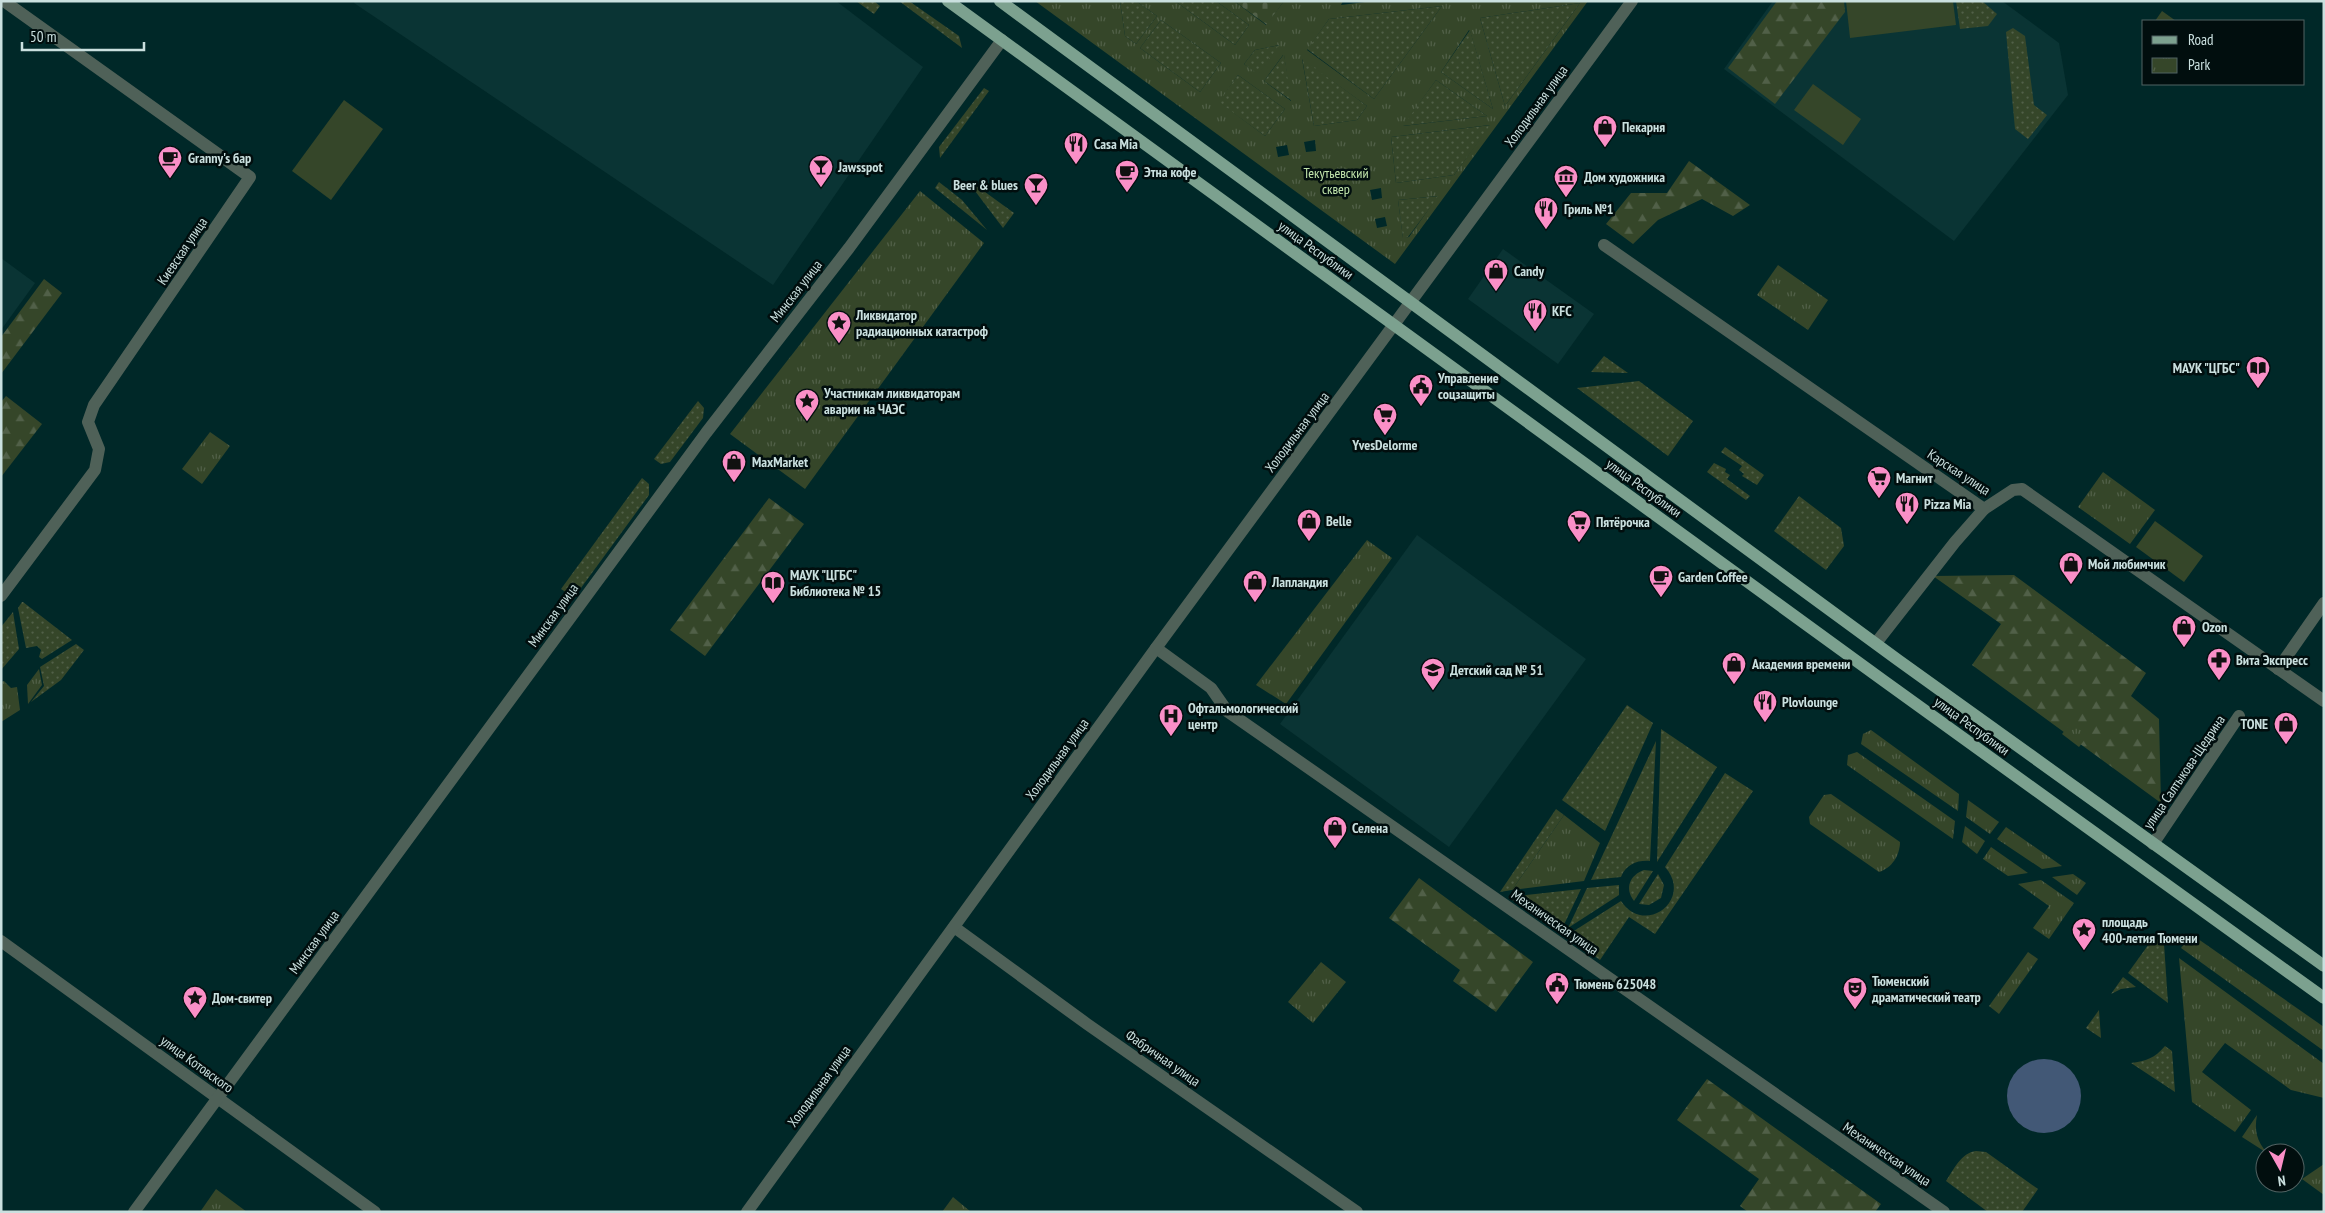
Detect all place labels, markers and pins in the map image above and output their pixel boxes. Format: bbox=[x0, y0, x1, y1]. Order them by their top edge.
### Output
shop icon: Пекарня bbox=[1592, 114, 1618, 148]
place label: Пекарня bbox=[1622, 118, 1665, 136]
restaurant icon: Casa Mia bbox=[1063, 131, 1089, 165]
place label: Casa Mia bbox=[1094, 135, 1138, 153]
cafe icon: Granny's бар bbox=[157, 145, 183, 179]
place label: Granny's бар bbox=[188, 149, 251, 167]
bar icon: Jawsspot bbox=[808, 154, 834, 188]
place label: Jawsspot bbox=[837, 158, 883, 176]
cafe icon: Этна кофе bbox=[1114, 159, 1140, 193]
place label: Этна кофе bbox=[1144, 163, 1196, 181]
museum icon: Дом художника bbox=[1553, 164, 1579, 198]
place label: Дом художника bbox=[1584, 168, 1665, 186]
bar icon: Beer & blues bbox=[1023, 172, 1049, 206]
place label: Beer & blues bbox=[953, 176, 1018, 194]
restaurant icon: Гриль №1 bbox=[1533, 196, 1559, 230]
place label: Гриль №1 bbox=[1564, 200, 1614, 218]
shop icon: Candy bbox=[1483, 258, 1509, 292]
place label: Candy bbox=[1514, 262, 1545, 280]
restaurant icon: KFC bbox=[1522, 298, 1548, 332]
place label: KFC bbox=[1552, 302, 1572, 320]
place label: Ликвидатор радиационных катастроф bbox=[855, 306, 988, 340]
place icon: Ликвидатор радиационных катастроф bbox=[826, 310, 852, 344]
library icon: МАУК "ЦГБС" bbox=[2245, 355, 2271, 389]
place label: МАУК "ЦГБС" bbox=[2173, 359, 2240, 377]
place label: Управление соцзащиты bbox=[1437, 369, 1499, 403]
public building icon: Управление соцзащиты bbox=[1408, 373, 1434, 407]
place label: Участникам ликвидаторам аварии на ЧАЭС bbox=[823, 384, 960, 418]
place icon: Участникам ликвидаторам аварии на ЧАЭС bbox=[794, 388, 820, 422]
supermarket icon: YvesDelorme bbox=[1372, 402, 1398, 436]
place label: YvesDelorme bbox=[1351, 436, 1418, 454]
shop icon: MaxMarket bbox=[721, 449, 747, 483]
place label: MaxMarket bbox=[752, 453, 808, 471]
supermarket icon: Магнит bbox=[1866, 465, 1892, 499]
place label: Магнит bbox=[1896, 469, 1933, 487]
restaurant icon: Pizza Mia bbox=[1894, 491, 1920, 525]
place label: Pizza Mia bbox=[1924, 495, 1972, 513]
shop icon: Belle bbox=[1296, 508, 1322, 542]
supermarket icon: Пятёрочка bbox=[1566, 509, 1592, 543]
place label: Belle bbox=[1326, 512, 1352, 530]
place label: Пятёрочка bbox=[1596, 513, 1650, 531]
shop icon: Мой любимчик bbox=[2058, 551, 2084, 585]
place label: Мой любимчик bbox=[2088, 555, 2166, 573]
cafe icon: Garden Coffee bbox=[1648, 564, 1674, 598]
place label: МАУК "ЦГБС" Библиотека № 15 bbox=[790, 566, 881, 600]
place label: Garden Coffee bbox=[1678, 568, 1748, 586]
shop icon: Лапландия bbox=[1242, 569, 1268, 603]
library icon: МАУК "ЦГБС" Библиотека № 15 bbox=[760, 570, 786, 604]
place label: Лапландия bbox=[1271, 573, 1328, 591]
shop icon: Ozon bbox=[2171, 614, 2197, 648]
place label: Ozon bbox=[2202, 618, 2227, 636]
pharmacy icon: Вита Экспресс bbox=[2206, 647, 2232, 681]
shop icon: Академия времени bbox=[1721, 651, 1747, 685]
place label: Вита Экспресс bbox=[2236, 651, 2308, 669]
place label: Академия времени bbox=[1751, 655, 1850, 673]
school or university icon: Детский сад № 51 bbox=[1420, 657, 1446, 691]
place label: Детский сад № 51 bbox=[1450, 661, 1543, 679]
restaurant icon: Plovlounge bbox=[1752, 689, 1778, 723]
place label: Plovlounge bbox=[1782, 693, 1838, 711]
place label: Офтальмологический центр bbox=[1188, 699, 1298, 733]
hospital icon: Офтальмологический центр bbox=[1158, 703, 1184, 737]
shop icon: TONE bbox=[2273, 711, 2299, 745]
place label: TONE bbox=[2240, 715, 2268, 733]
shop icon: Селена bbox=[1322, 815, 1348, 849]
place label: Селена bbox=[1352, 819, 1388, 837]
place label: площадь 400-летия Тюмени bbox=[2102, 913, 2198, 947]
place icon: площадь 400-летия Тюмени bbox=[2071, 917, 2097, 951]
public building icon: Тюмень 625048 bbox=[1544, 971, 1570, 1005]
place label: Тюменский драматический театр bbox=[1871, 972, 1981, 1006]
place label: Тюмень 625048 bbox=[1574, 975, 1656, 993]
theatre icon: Тюменский драматический театр bbox=[1842, 976, 1868, 1010]
place icon: Дом-свитер bbox=[182, 985, 208, 1019]
place label: Дом-свитер bbox=[212, 989, 272, 1007]

